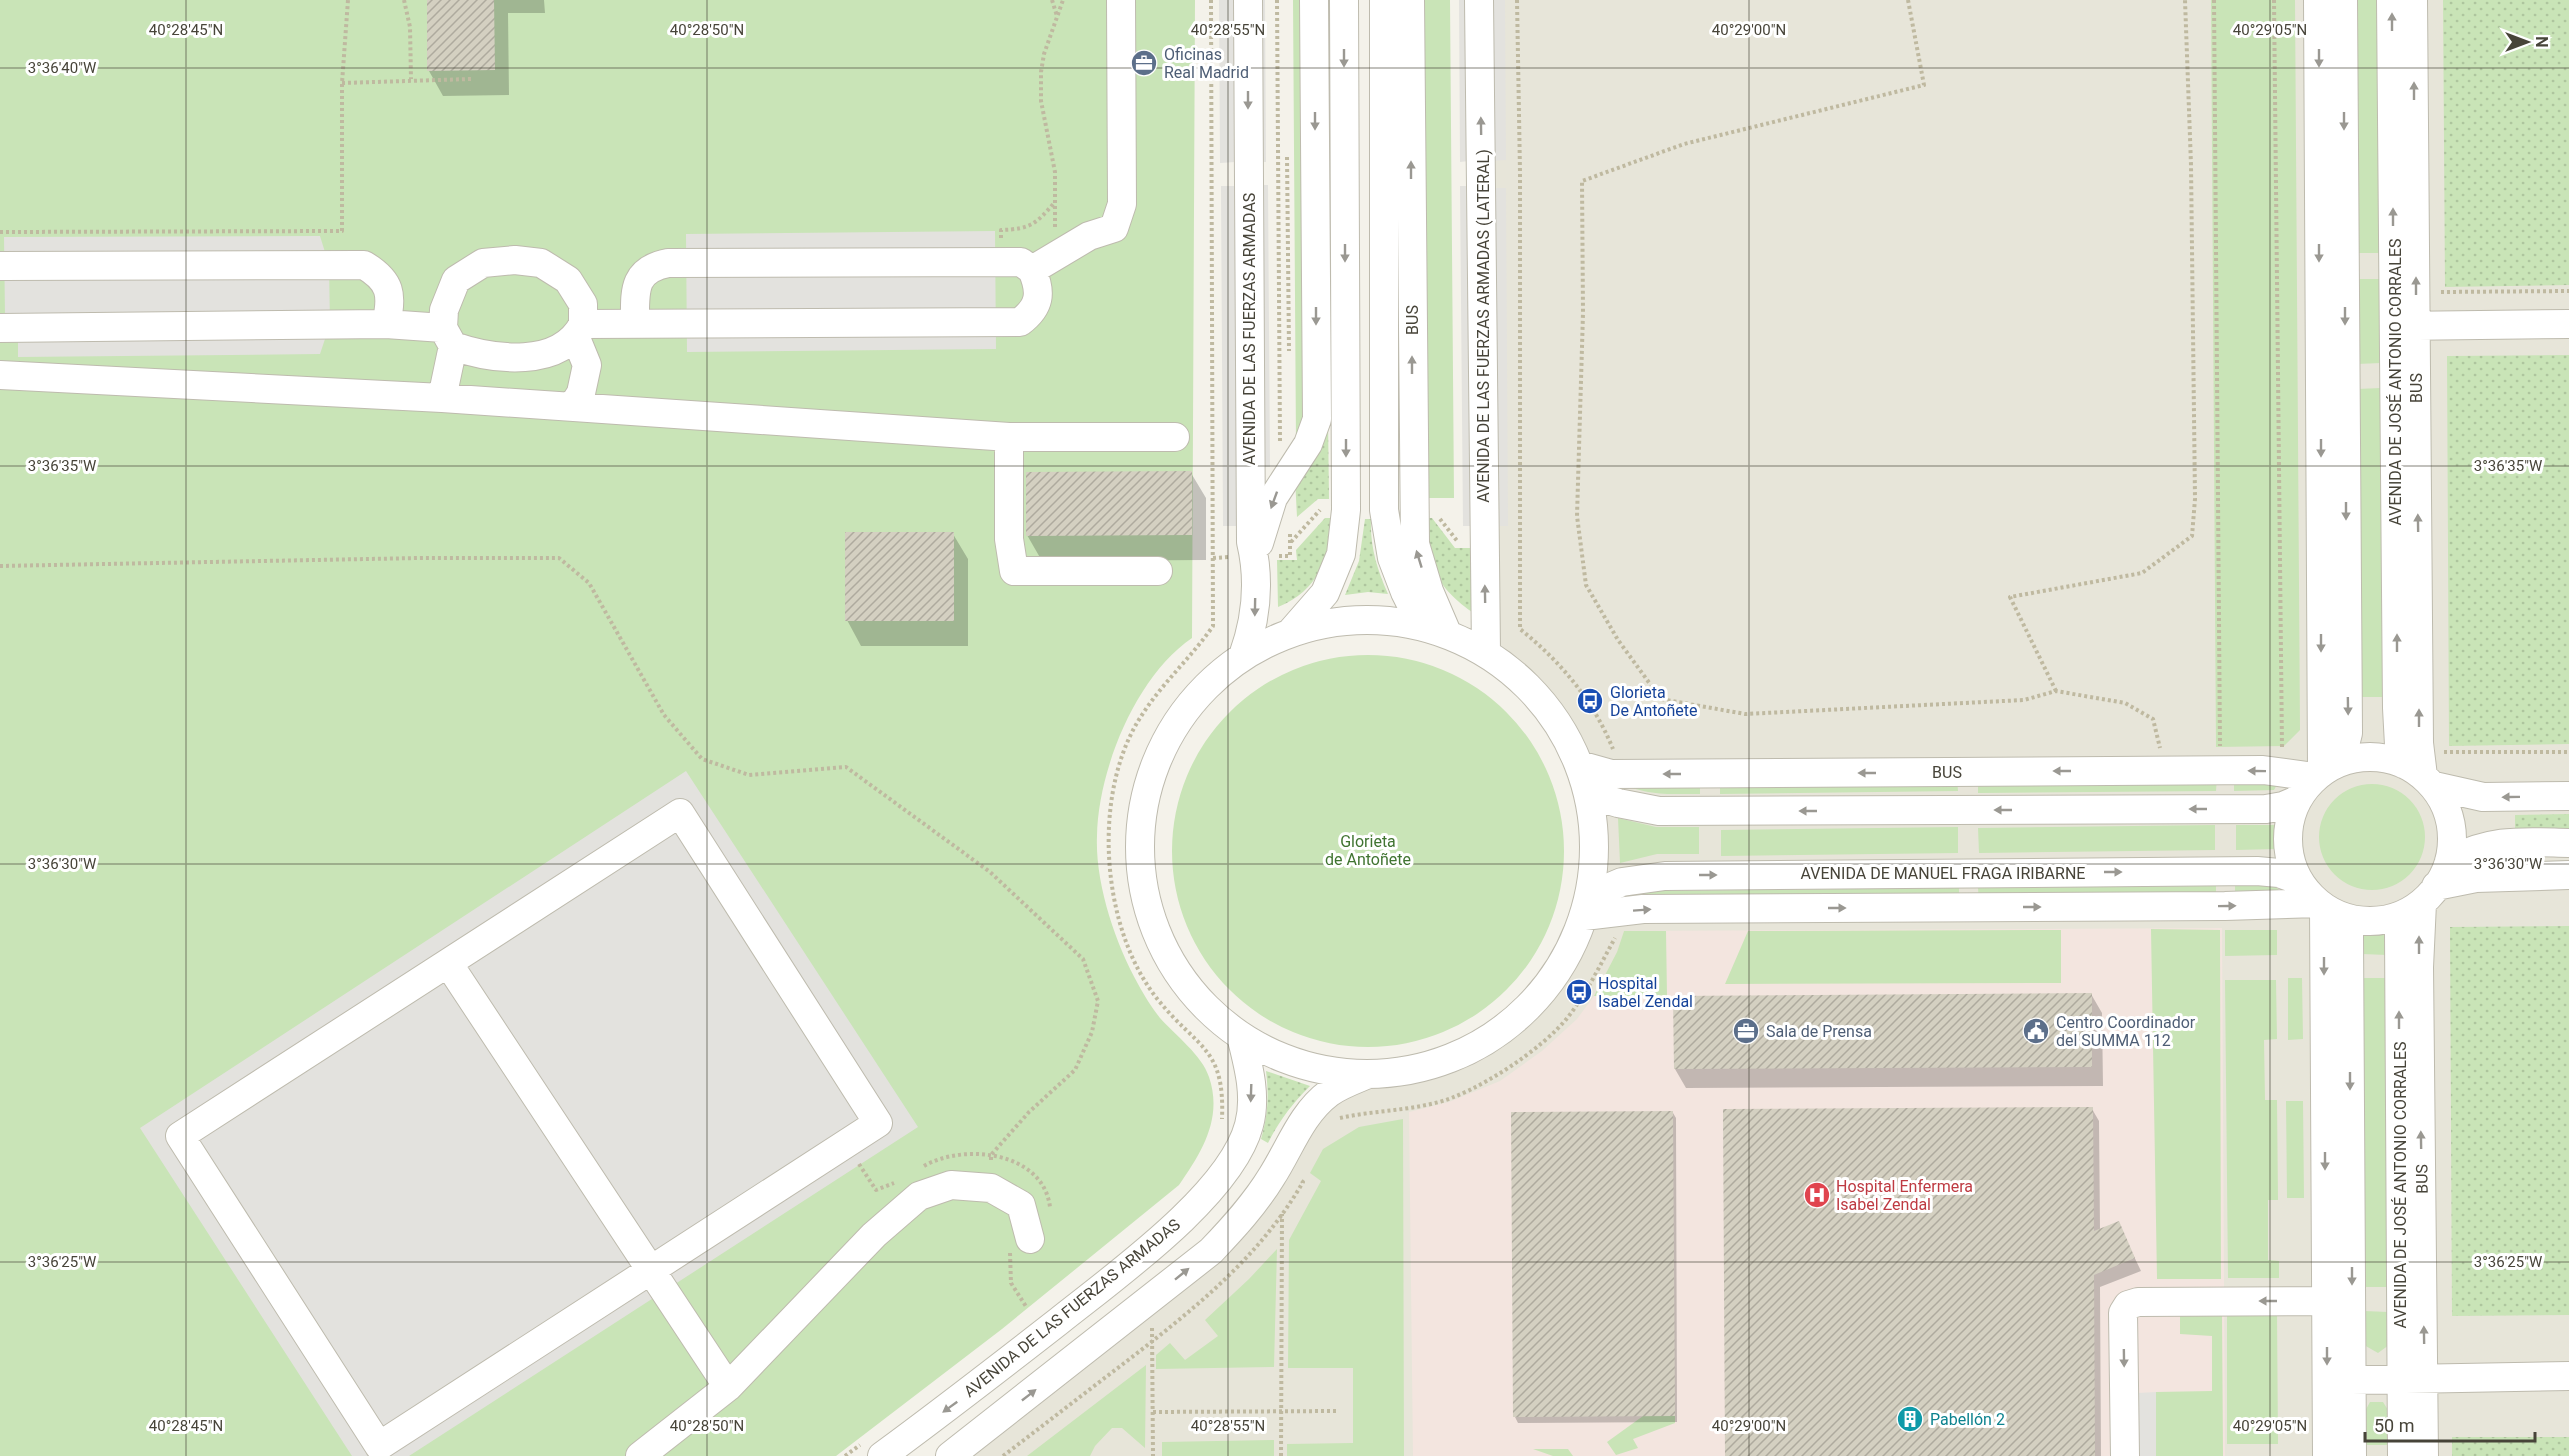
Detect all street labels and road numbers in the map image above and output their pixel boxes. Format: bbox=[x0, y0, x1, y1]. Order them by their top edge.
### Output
street label: AVENIDA DE LAS FUERZAS ARMADAS (LATERAL) bbox=[1474, 149, 1493, 503]
street label: AVENIDA DE LAS FUERZAS ARMADAS bbox=[1240, 193, 1259, 465]
street label: AVENIDA DE JOSÉ ANTONIO CORRALES bbox=[2386, 239, 2405, 526]
street label: BUS bbox=[1403, 305, 1422, 335]
street label: BUS bbox=[2407, 373, 2426, 403]
street label: BUS bbox=[1932, 763, 1962, 782]
street label: AVENIDA DE MANUEL FRAGA IRIBARNE bbox=[1801, 864, 2085, 883]
street label: AVENIDA DE JOSÉ ANTONIO CORRALES bbox=[2391, 1042, 2410, 1329]
street label: BUS bbox=[2412, 1164, 2432, 1194]
street label: AVENIDA DE LAS FUERZAS ARMADAS bbox=[960, 1215, 1184, 1401]

